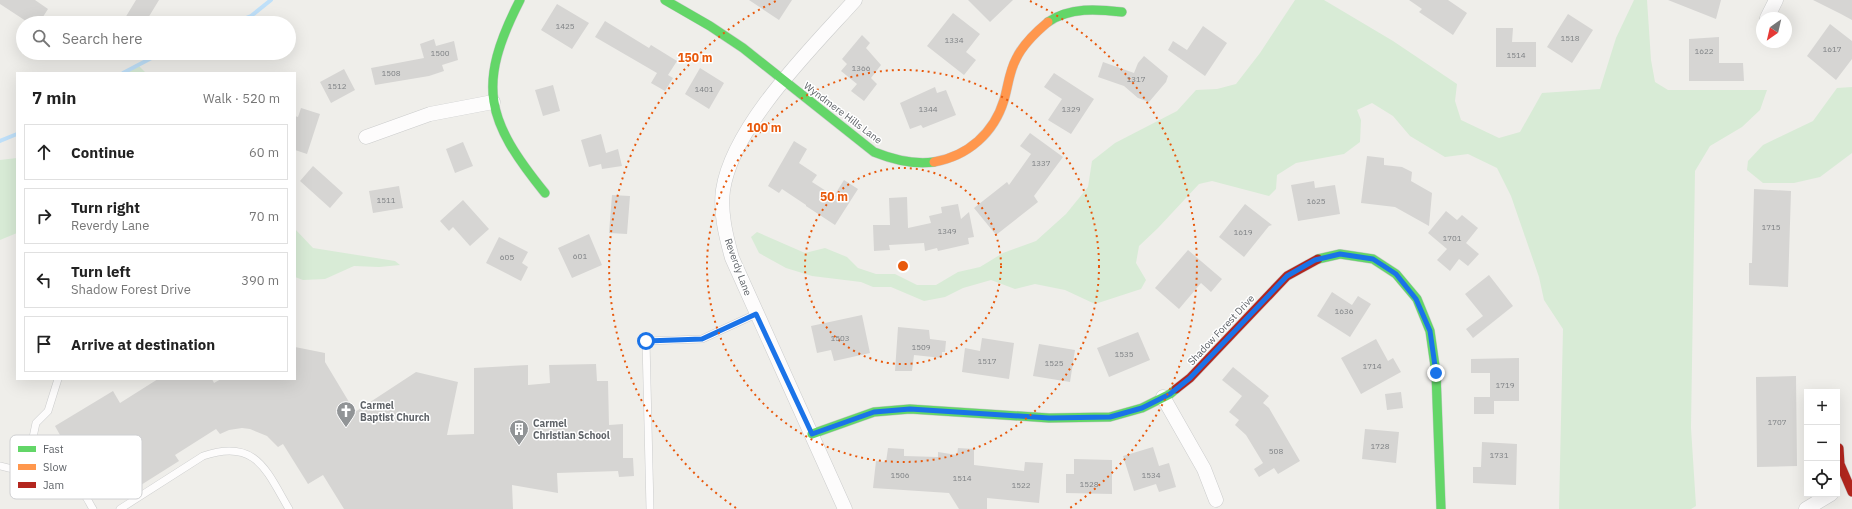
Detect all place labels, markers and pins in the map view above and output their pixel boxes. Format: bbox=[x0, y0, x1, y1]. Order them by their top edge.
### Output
centre of rings bbox=[896, 259, 910, 273]
place label: Carmel Baptist Church bbox=[360, 399, 430, 424]
church icon: Carmel Baptist Church bbox=[335, 400, 357, 428]
place label: Carmel Christian School bbox=[533, 417, 610, 442]
building icon: Carmel Christian School bbox=[508, 418, 530, 446]

